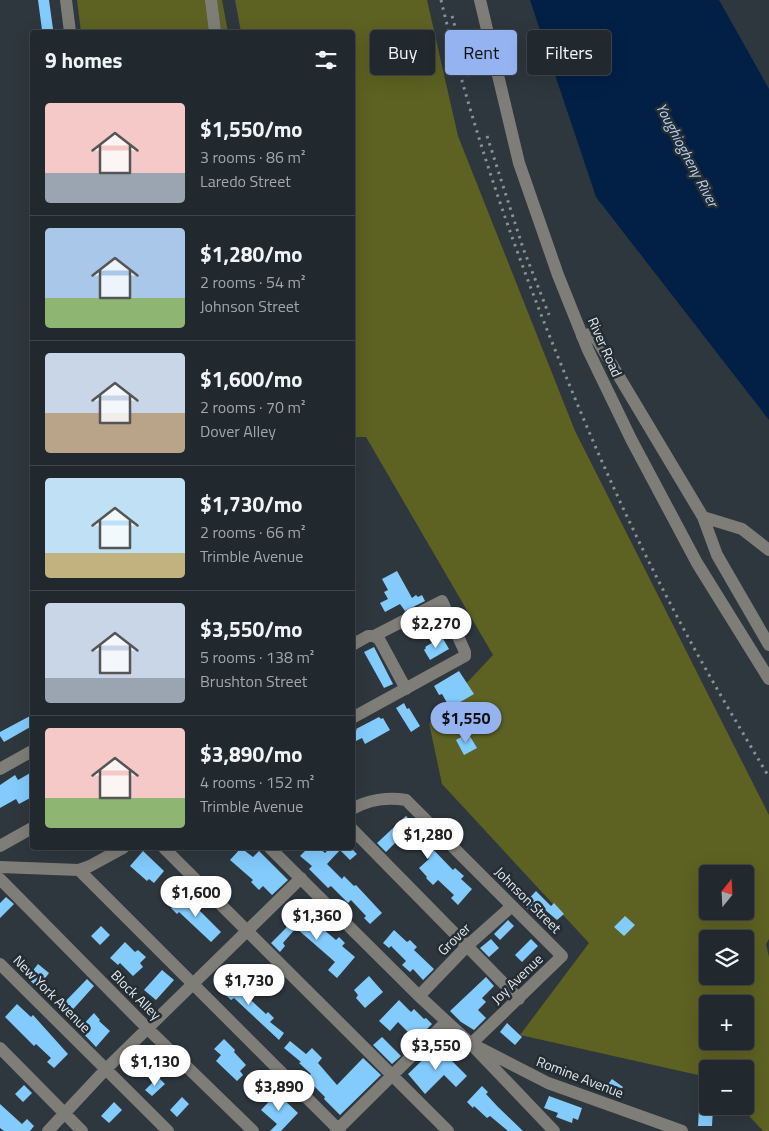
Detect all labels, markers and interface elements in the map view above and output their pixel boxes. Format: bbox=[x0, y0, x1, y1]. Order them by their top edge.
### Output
chip: Buy bbox=[370, 30, 435, 75]
chip: Rent bbox=[445, 30, 517, 75]
chip: Filters bbox=[527, 30, 611, 75]
text: 9 homes bbox=[45, 44, 122, 76]
icon: filters bbox=[312, 46, 340, 74]
water label: Youghiogheny River bbox=[650, 99, 726, 213]
text: $1,550/mo bbox=[200, 113, 302, 145]
icon: home bbox=[85, 123, 145, 183]
text: 3 rooms · 86 m² bbox=[200, 145, 305, 169]
text: Laredo Street bbox=[200, 169, 291, 193]
text: $1,280/mo bbox=[200, 238, 302, 270]
icon: home bbox=[85, 248, 145, 308]
text: 2 rooms · 54 m² bbox=[200, 270, 305, 294]
text: Johnson Street bbox=[200, 294, 299, 318]
street label: River Road bbox=[583, 313, 628, 380]
text: $1,600/mo bbox=[200, 363, 302, 395]
icon: home bbox=[85, 373, 145, 433]
text: 2 rooms · 70 m² bbox=[200, 395, 305, 419]
text: Dover Alley bbox=[200, 419, 276, 443]
text: $1,730/mo bbox=[200, 488, 302, 520]
icon: home bbox=[85, 498, 145, 558]
text: 2 rooms · 66 m² bbox=[200, 520, 305, 544]
text: Trimble Avenue bbox=[200, 544, 303, 568]
pin: $2,270 bbox=[395, 606, 477, 649]
text: $2,270 bbox=[411, 611, 461, 635]
text: $3,550/mo bbox=[200, 613, 302, 645]
icon: home bbox=[85, 623, 145, 683]
text: 5 rooms · 138 m² bbox=[200, 645, 314, 669]
text: Brushton Street bbox=[200, 669, 307, 693]
pin: $1,550 bbox=[425, 702, 507, 744]
text: $1,550 bbox=[441, 706, 491, 730]
text: $3,890/mo bbox=[200, 738, 302, 770]
icon: home bbox=[85, 748, 145, 808]
text: 4 rooms · 152 m² bbox=[200, 770, 314, 794]
text: Trimble Avenue bbox=[200, 794, 303, 818]
pin: $1,280 bbox=[387, 818, 469, 860]
text: $1,280 bbox=[403, 822, 453, 846]
street label: Johnson Street bbox=[490, 861, 567, 938]
north arrow bbox=[699, 865, 754, 920]
map controls bbox=[699, 865, 754, 1115]
pin: $1,600 bbox=[155, 876, 237, 918]
text: $1,600 bbox=[171, 880, 221, 904]
pin: $1,360 bbox=[276, 898, 358, 941]
text: $1,360 bbox=[292, 903, 342, 927]
street label: Grover bbox=[432, 917, 475, 960]
button: layers bbox=[699, 930, 754, 985]
street label: Joy Avenue bbox=[486, 949, 547, 1009]
street label: New York Avenue bbox=[9, 950, 96, 1037]
pin: $1,730 bbox=[208, 964, 290, 1006]
street label: Block Alley bbox=[106, 965, 166, 1025]
text: $1,730 bbox=[224, 968, 274, 992]
button: + bbox=[699, 995, 754, 1050]
pin: $3,550 bbox=[395, 1028, 477, 1071]
text: $3,550 bbox=[411, 1033, 461, 1057]
pin: $1,130 bbox=[114, 1044, 196, 1087]
text: $1,130 bbox=[130, 1049, 180, 1073]
street label: Romine Avenue bbox=[533, 1050, 627, 1103]
button: − bbox=[699, 1060, 754, 1115]
pin: $3,890 bbox=[238, 1070, 320, 1112]
text: $3,890 bbox=[254, 1074, 304, 1098]

